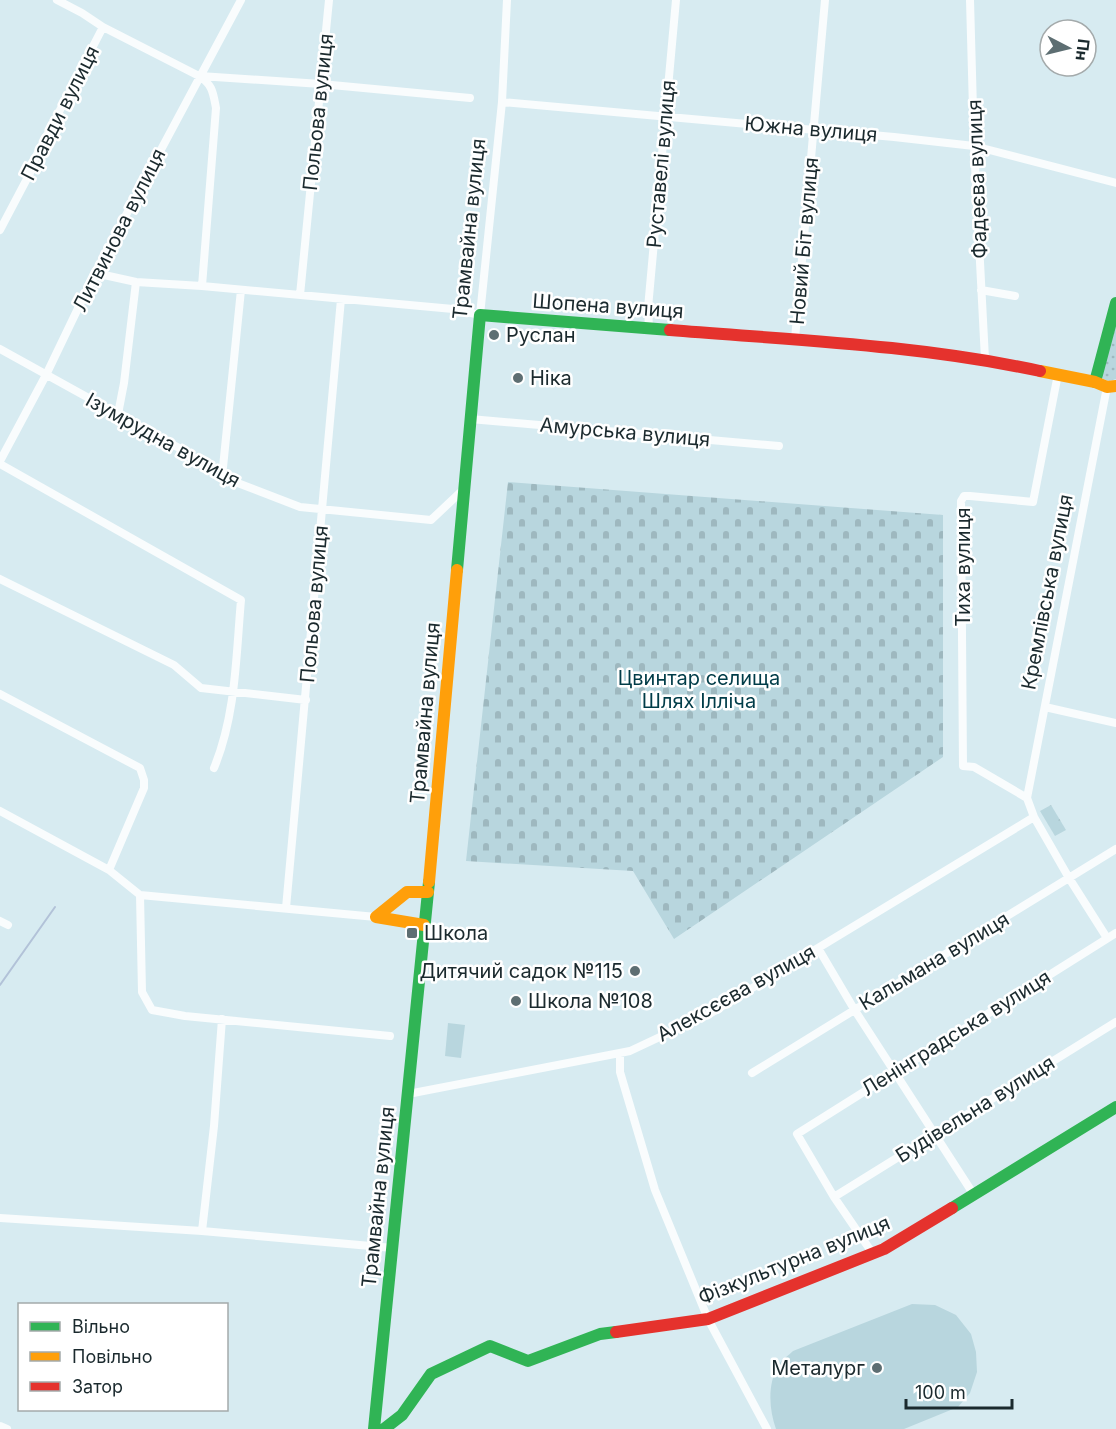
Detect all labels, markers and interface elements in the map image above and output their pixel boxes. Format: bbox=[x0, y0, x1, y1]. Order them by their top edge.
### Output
north arrow bbox=[1038, 18, 1098, 78]
street label: Польова вулиця bbox=[298, 32, 338, 192]
text: Пн bbox=[1072, 38, 1094, 62]
street label: Правди вулиця bbox=[16, 42, 104, 184]
street label: Руставелі вулиця bbox=[642, 79, 680, 249]
street label: Фадеєва вулиця bbox=[962, 99, 992, 259]
street label: Южна вулиця bbox=[744, 111, 878, 147]
street label: Трамвайна вулиця bbox=[448, 137, 490, 321]
street label: Литвинова вулиця bbox=[68, 145, 170, 315]
street label: Новий Біт вулиця bbox=[785, 156, 823, 326]
street label: Шопена вулиця bbox=[532, 289, 684, 323]
place label: Руслан bbox=[506, 323, 576, 347]
marker: Руслан bbox=[487, 328, 501, 342]
place label: Ніка bbox=[530, 366, 572, 390]
marker: Ніка bbox=[511, 371, 525, 385]
street label: Ізумрудна вулиця bbox=[82, 388, 244, 492]
street label: Амурська вулиця bbox=[539, 413, 711, 451]
street label: Кремлівська вулиця bbox=[1016, 492, 1078, 692]
street label: Тиха вулиця bbox=[951, 507, 975, 627]
street label: Польова вулиця bbox=[295, 524, 333, 684]
street label: Трамвайна вулиця bbox=[405, 621, 445, 805]
park label: Цвинтар селища Шлях Ілліча bbox=[618, 666, 780, 713]
street label: Кальмана вулиця bbox=[855, 907, 1013, 1015]
place label: Школа bbox=[424, 921, 488, 945]
marker: Школа bbox=[405, 926, 419, 940]
street label: Алексєєва вулиця bbox=[653, 939, 819, 1047]
place label: Дитячий садок №115 bbox=[419, 959, 623, 983]
marker: Дитячий садок №115 bbox=[628, 964, 642, 978]
street label: Ленінградська вулиця bbox=[857, 965, 1055, 1101]
place label: Школа №108 bbox=[528, 989, 653, 1013]
marker: Школа №108 bbox=[509, 994, 523, 1008]
street label: Будівельна вулиця bbox=[891, 1050, 1059, 1168]
street label: Трамвайна вулиця bbox=[357, 1105, 399, 1289]
street label: Фiзкультурна вулиця bbox=[695, 1211, 893, 1309]
legend bbox=[18, 1303, 228, 1411]
text: Вільно bbox=[72, 1316, 130, 1337]
text: Повільно bbox=[72, 1346, 153, 1367]
place label: Металург bbox=[771, 1356, 865, 1380]
marker: Металург bbox=[870, 1361, 884, 1375]
scale bar bbox=[906, 1372, 1012, 1410]
text: Затор bbox=[72, 1376, 123, 1397]
text: 100 m bbox=[915, 1382, 966, 1403]

